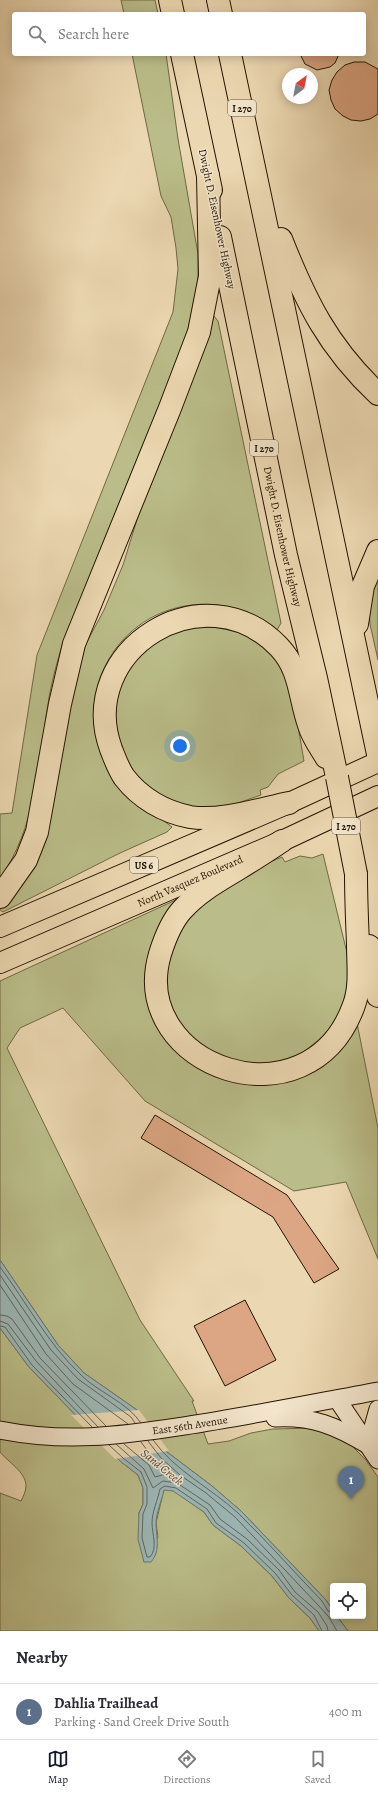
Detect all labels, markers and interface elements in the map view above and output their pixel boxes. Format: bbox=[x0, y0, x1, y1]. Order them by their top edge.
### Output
search box bbox=[12, 12, 366, 56]
icon: search bbox=[26, 23, 48, 45]
text: Search here bbox=[58, 24, 129, 44]
north arrow bbox=[282, 68, 318, 104]
road number: I 270 bbox=[228, 100, 256, 116]
street label: Dwight D. Eisenhower Highway bbox=[195, 148, 239, 291]
road number: I 270 bbox=[250, 440, 278, 456]
street label: Dwight D. Eisenhower Highway bbox=[260, 465, 306, 608]
your location bbox=[170, 736, 190, 756]
road number: I 270 bbox=[332, 818, 360, 834]
street label: North Vasquez Boulevard bbox=[135, 851, 245, 910]
road number: US 6 bbox=[130, 857, 158, 873]
street label: East 56th Avenue bbox=[151, 1412, 229, 1438]
water label: Sand Creek bbox=[138, 1445, 187, 1489]
pin: 1 bbox=[338, 1466, 364, 1499]
map controls bbox=[330, 1583, 366, 1619]
button: locate bbox=[330, 1583, 366, 1619]
text: Nearby bbox=[16, 1646, 67, 1669]
text: Dahlia Trailhead bbox=[54, 1693, 158, 1713]
text: 1 bbox=[27, 1703, 31, 1720]
text: 400 m bbox=[329, 1703, 362, 1720]
text: Parking · Sand Creek Drive South bbox=[54, 1713, 229, 1730]
tab: Map bbox=[47, 1748, 69, 1787]
tab: Directions bbox=[163, 1748, 211, 1787]
tab: Saved bbox=[305, 1748, 331, 1787]

